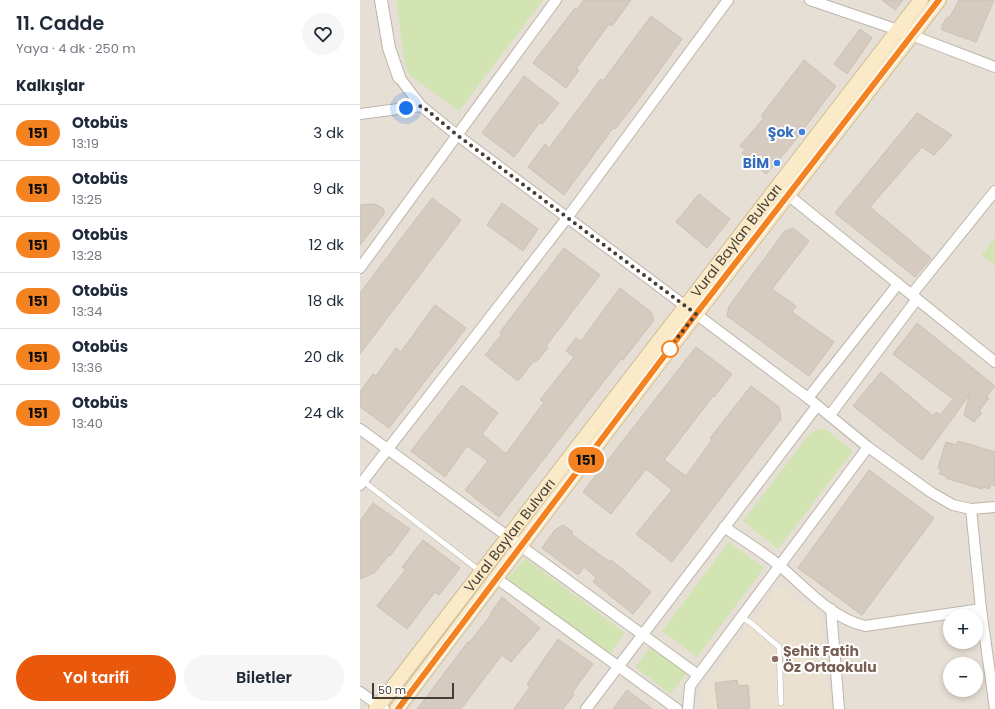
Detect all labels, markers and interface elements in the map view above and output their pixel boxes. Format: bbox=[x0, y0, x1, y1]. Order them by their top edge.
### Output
text: 11. Cadde bbox=[16, 10, 104, 37]
button: heart bbox=[302, 13, 344, 55]
text: Yaya · 4 dk · 250 m bbox=[16, 39, 136, 58]
text: Kalkışlar bbox=[16, 75, 85, 96]
your location bbox=[396, 98, 416, 118]
text: Otobüs bbox=[72, 112, 128, 133]
text: 3 dk bbox=[313, 122, 344, 143]
place label: Şok bbox=[768, 122, 794, 142]
text: 151 bbox=[28, 123, 48, 143]
marker: Şok bbox=[797, 127, 807, 137]
text: 13:19 bbox=[72, 134, 99, 153]
place label: BİM bbox=[743, 153, 769, 173]
marker: BİM bbox=[772, 158, 782, 168]
text: Otobüs bbox=[72, 168, 128, 189]
text: 9 dk bbox=[313, 178, 344, 199]
text: 151 bbox=[28, 179, 48, 199]
street label: Vural Baylan Bulvarı bbox=[686, 179, 786, 302]
text: 13:25 bbox=[72, 190, 102, 209]
text: Otobüs bbox=[72, 224, 128, 245]
text: 12 dk bbox=[309, 234, 344, 255]
text: 151 bbox=[28, 235, 48, 255]
text: 13:28 bbox=[72, 246, 102, 265]
text: Otobüs bbox=[72, 280, 128, 301]
text: 18 dk bbox=[308, 290, 344, 311]
text: 151 bbox=[28, 291, 48, 311]
text: 13:34 bbox=[72, 302, 102, 321]
text: Otobüs bbox=[72, 336, 128, 357]
unlabelled marker bbox=[661, 340, 679, 358]
text: 20 dk bbox=[304, 346, 344, 367]
text: 151 bbox=[28, 347, 48, 367]
text: 13:36 bbox=[72, 358, 103, 377]
text: Otobüs bbox=[72, 392, 128, 413]
text: 24 dk bbox=[304, 402, 344, 423]
text: 151 bbox=[28, 403, 48, 423]
text: 13:40 bbox=[72, 414, 103, 433]
line badge: 151 bbox=[563, 447, 609, 473]
text: 151 bbox=[576, 450, 596, 470]
street label: Vural Baylan Bulvarı bbox=[459, 474, 560, 597]
map controls bbox=[943, 609, 983, 697]
button: + bbox=[943, 609, 983, 649]
place label: Şehit Fatih Öz Ortaokulu bbox=[783, 641, 877, 677]
marker: Şehit Fatih Öz Ortaokulu bbox=[770, 654, 780, 664]
button: Yol tarifi bbox=[16, 655, 176, 701]
button: Biletler bbox=[184, 655, 344, 701]
button: − bbox=[943, 657, 983, 697]
scale bar bbox=[372, 681, 454, 700]
text: 50 m bbox=[378, 682, 406, 698]

